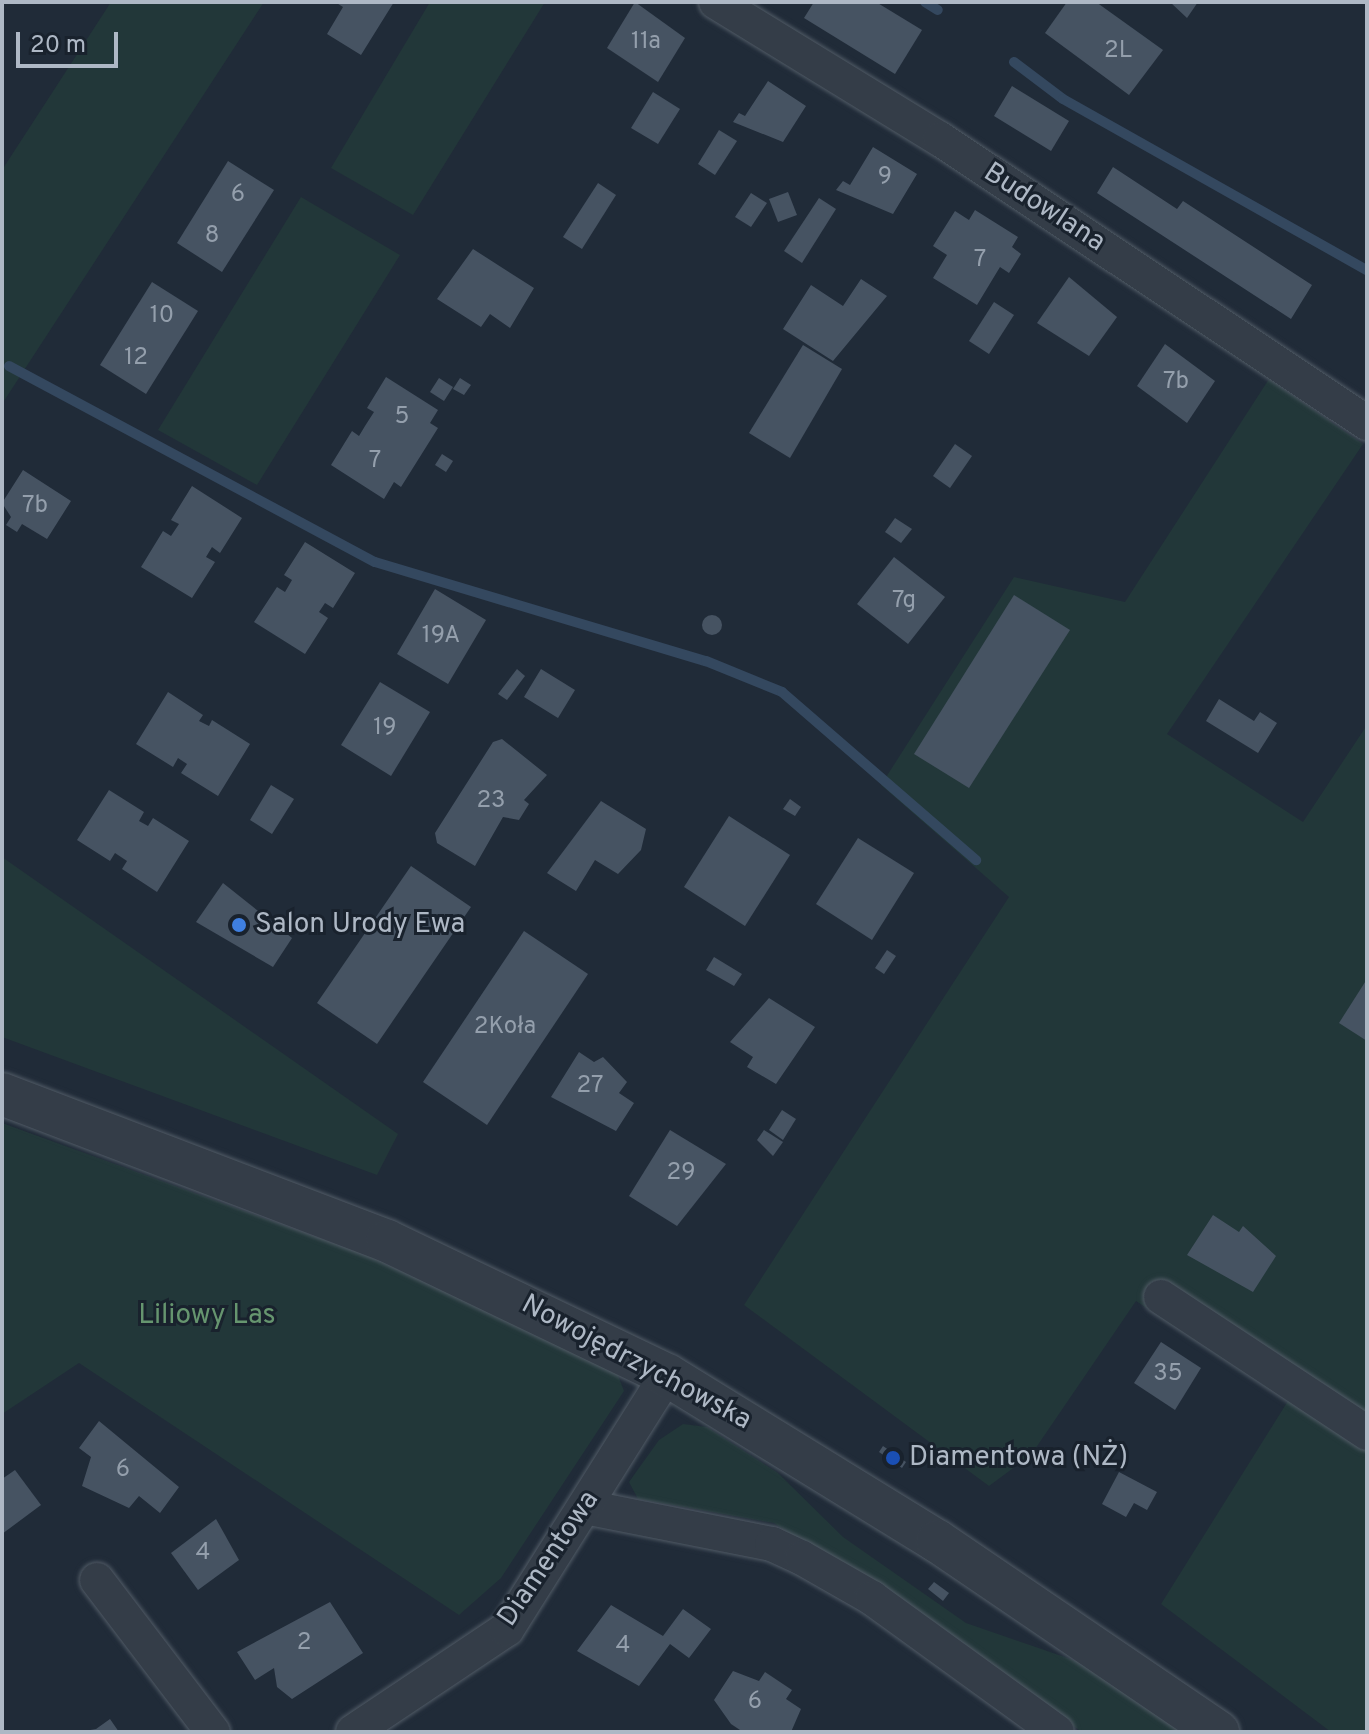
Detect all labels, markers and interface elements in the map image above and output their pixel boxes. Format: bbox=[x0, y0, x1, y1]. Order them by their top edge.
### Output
scale bar bbox=[20, 16, 122, 66]
house number: 11a bbox=[631, 29, 661, 57]
text: 20 m bbox=[30, 31, 86, 61]
house number: 2L bbox=[1104, 38, 1132, 66]
street label: Budowlana bbox=[977, 156, 1111, 260]
house number: 9 bbox=[878, 164, 892, 192]
house number: 6 bbox=[231, 182, 245, 210]
house number: 8 bbox=[205, 223, 219, 251]
house number: 7 bbox=[974, 247, 986, 275]
house number: 10 bbox=[150, 303, 174, 331]
house number: 12 bbox=[124, 345, 148, 373]
house number: 7b bbox=[1163, 369, 1189, 397]
house number: 5 bbox=[395, 404, 409, 432]
house number: 7 bbox=[369, 448, 381, 476]
house number: 7b bbox=[22, 493, 48, 521]
house number: 7g bbox=[892, 588, 916, 616]
house number: 19A bbox=[422, 623, 460, 651]
house number: 19 bbox=[373, 715, 397, 743]
house number: 23 bbox=[476, 788, 506, 816]
place label: Salon Urody Ewa bbox=[255, 908, 465, 942]
marker: Salon Urody Ewa bbox=[230, 916, 248, 934]
house number: 2Koła bbox=[474, 1014, 536, 1042]
house number: 27 bbox=[577, 1073, 603, 1101]
house number: 29 bbox=[666, 1160, 696, 1188]
street label: Nowojędrzychowska bbox=[515, 1288, 757, 1438]
park label: Liliowy Las bbox=[138, 1299, 276, 1333]
house number: 35 bbox=[1153, 1361, 1183, 1389]
place label: Diamentowa (NŻ) bbox=[909, 1441, 1128, 1475]
marker: Diamentowa (NŻ) bbox=[884, 1449, 902, 1467]
house number: 6 bbox=[116, 1457, 130, 1485]
street label: Diamentowa bbox=[491, 1485, 607, 1633]
house number: 4 bbox=[196, 1540, 210, 1568]
house number: 2 bbox=[297, 1630, 311, 1658]
house number: 4 bbox=[616, 1633, 630, 1661]
house number: 6 bbox=[748, 1689, 762, 1717]

